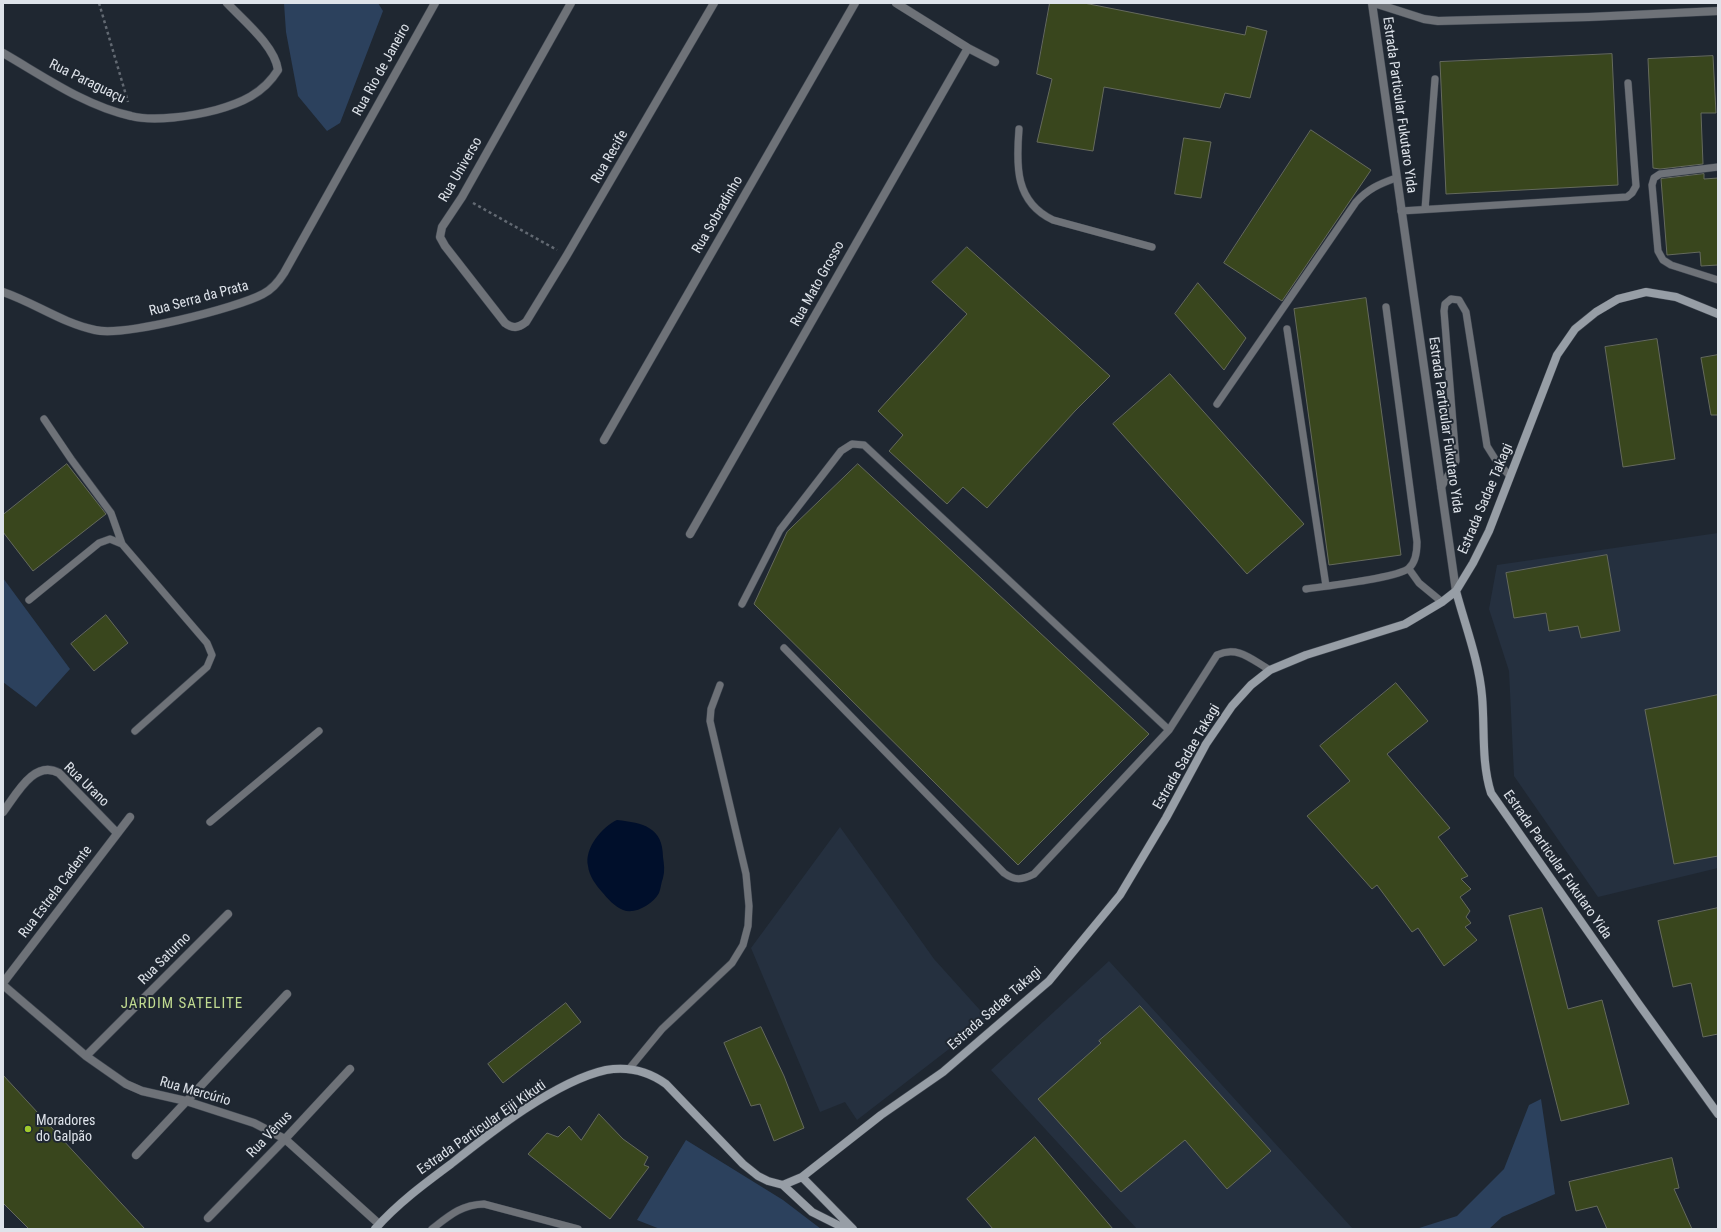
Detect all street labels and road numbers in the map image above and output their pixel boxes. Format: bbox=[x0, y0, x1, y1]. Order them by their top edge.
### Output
street label: Estrada Particular Fukutaro Yida bbox=[1378, 16, 1420, 194]
street label: Rua Rio de Janeiro bbox=[350, 21, 414, 119]
street label: Rua Paraguaçu bbox=[46, 56, 128, 108]
street label: Rua Recife bbox=[588, 127, 632, 187]
street label: Rua Universo bbox=[436, 135, 486, 205]
street label: Rua Sobradinho bbox=[689, 173, 747, 257]
street label: Rua Mato Grosso bbox=[788, 238, 848, 330]
street label: Rua Serra da Prata bbox=[147, 278, 251, 320]
street label: Estrada Particular Fukutaro Yida bbox=[1424, 336, 1466, 514]
street label: Estrada Sadae Takagi bbox=[1455, 441, 1517, 557]
street label: Estrada Sadae Takagi bbox=[1150, 701, 1224, 813]
street label: Rua Urano bbox=[60, 759, 112, 811]
street label: Estrada Particular Fukutaro Yida bbox=[1499, 787, 1615, 943]
street label: Rua Estrela Cadente bbox=[16, 843, 96, 941]
street label: Rua Saturno bbox=[135, 929, 195, 989]
street label: Estrada Sadae Takagi bbox=[945, 964, 1045, 1054]
street label: Rua Mercúrio bbox=[158, 1074, 232, 1110]
street label: Estrada Particular Eiji Kikuti bbox=[414, 1077, 550, 1179]
street label: Rua Vênus bbox=[244, 1108, 296, 1162]

